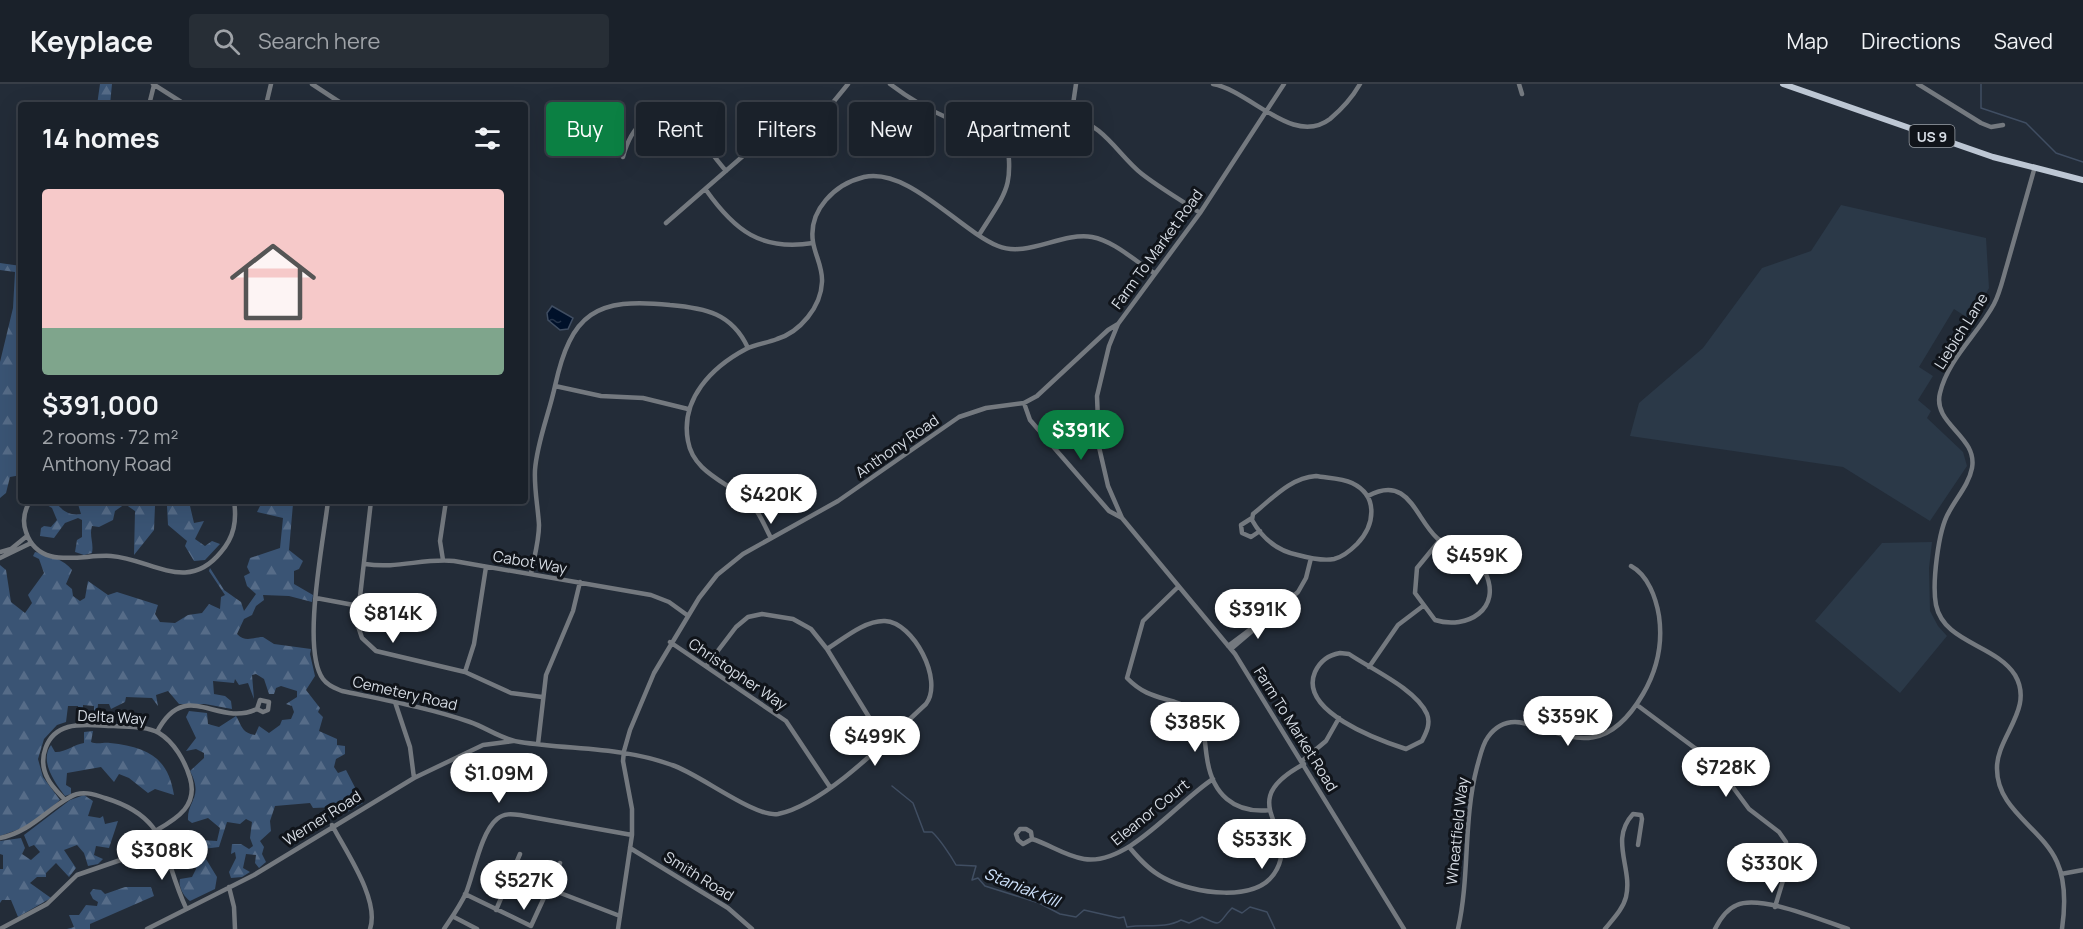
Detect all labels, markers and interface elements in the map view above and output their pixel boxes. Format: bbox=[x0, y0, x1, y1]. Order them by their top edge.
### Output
search box bbox=[189, 14, 609, 68]
text: Keyplace bbox=[30, 22, 153, 60]
icon: search bbox=[210, 25, 243, 58]
text: Search here bbox=[258, 26, 380, 56]
text: Map bbox=[1787, 27, 1828, 55]
text: Directions bbox=[1861, 27, 1961, 55]
text: Saved bbox=[1994, 27, 2053, 55]
chip: Buy bbox=[546, 102, 624, 156]
chip: Rent bbox=[636, 102, 725, 156]
chip: Filters bbox=[737, 102, 837, 156]
chip: New bbox=[849, 102, 934, 156]
chip: Apartment bbox=[946, 102, 1092, 156]
text: 14 homes bbox=[42, 120, 160, 156]
icon: filters bbox=[471, 122, 504, 155]
road number: US 9 bbox=[1910, 125, 1954, 147]
street label: Farm To Market Road bbox=[1106, 185, 1208, 313]
icon: home bbox=[219, 228, 327, 336]
street label: Liebich Lane bbox=[1929, 289, 1993, 373]
text: $391,000 bbox=[42, 387, 159, 423]
street label: Anthony Road bbox=[851, 409, 943, 483]
pin: $391K bbox=[1039, 410, 1123, 461]
text: $391K bbox=[1052, 416, 1110, 443]
text: 2 rooms · 72 m² bbox=[42, 423, 178, 450]
text: Anthony Road bbox=[42, 450, 172, 477]
pin: $420K bbox=[729, 474, 813, 525]
text: $420K bbox=[740, 480, 802, 507]
pin: $459K bbox=[1435, 535, 1519, 586]
text: $459K bbox=[1446, 541, 1508, 568]
street label: Cabot Way bbox=[491, 545, 569, 579]
pin: $391K bbox=[1216, 589, 1300, 640]
pin: $814K bbox=[351, 593, 435, 644]
text: $391K bbox=[1229, 595, 1287, 622]
text: $814K bbox=[364, 599, 422, 626]
street label: Christopher Way bbox=[684, 633, 792, 715]
street label: Farm To Market Road bbox=[1249, 663, 1343, 795]
street label: Cemetery Road bbox=[351, 671, 459, 715]
pin: $359K bbox=[1526, 696, 1610, 747]
pin: $385K bbox=[1153, 702, 1237, 753]
text: $359K bbox=[1537, 702, 1599, 729]
street label: Delta Way bbox=[77, 705, 147, 729]
text: $385K bbox=[1164, 708, 1226, 735]
pin: $499K bbox=[833, 716, 917, 767]
text: $499K bbox=[844, 722, 906, 749]
pin: $728K bbox=[1684, 747, 1768, 798]
pin: $1.09M bbox=[450, 753, 548, 804]
text: $728K bbox=[1696, 753, 1756, 780]
text: $1.09M bbox=[464, 759, 534, 786]
street label: Eleanor Court bbox=[1106, 774, 1194, 850]
street label: Wheatfield Way bbox=[1441, 776, 1473, 886]
street label: Werner Road bbox=[279, 786, 365, 850]
pin: $533K bbox=[1220, 819, 1304, 870]
text: $533K bbox=[1232, 825, 1292, 852]
pin: $308K bbox=[120, 830, 204, 881]
text: $308K bbox=[131, 836, 193, 863]
pin: $330K bbox=[1730, 843, 1814, 894]
street label: Smith Road bbox=[660, 846, 738, 906]
text: $330K bbox=[1741, 849, 1803, 876]
pin: $527K bbox=[482, 860, 566, 911]
water label: Staniak Kill bbox=[981, 862, 1065, 913]
text: $527K bbox=[494, 866, 554, 893]

